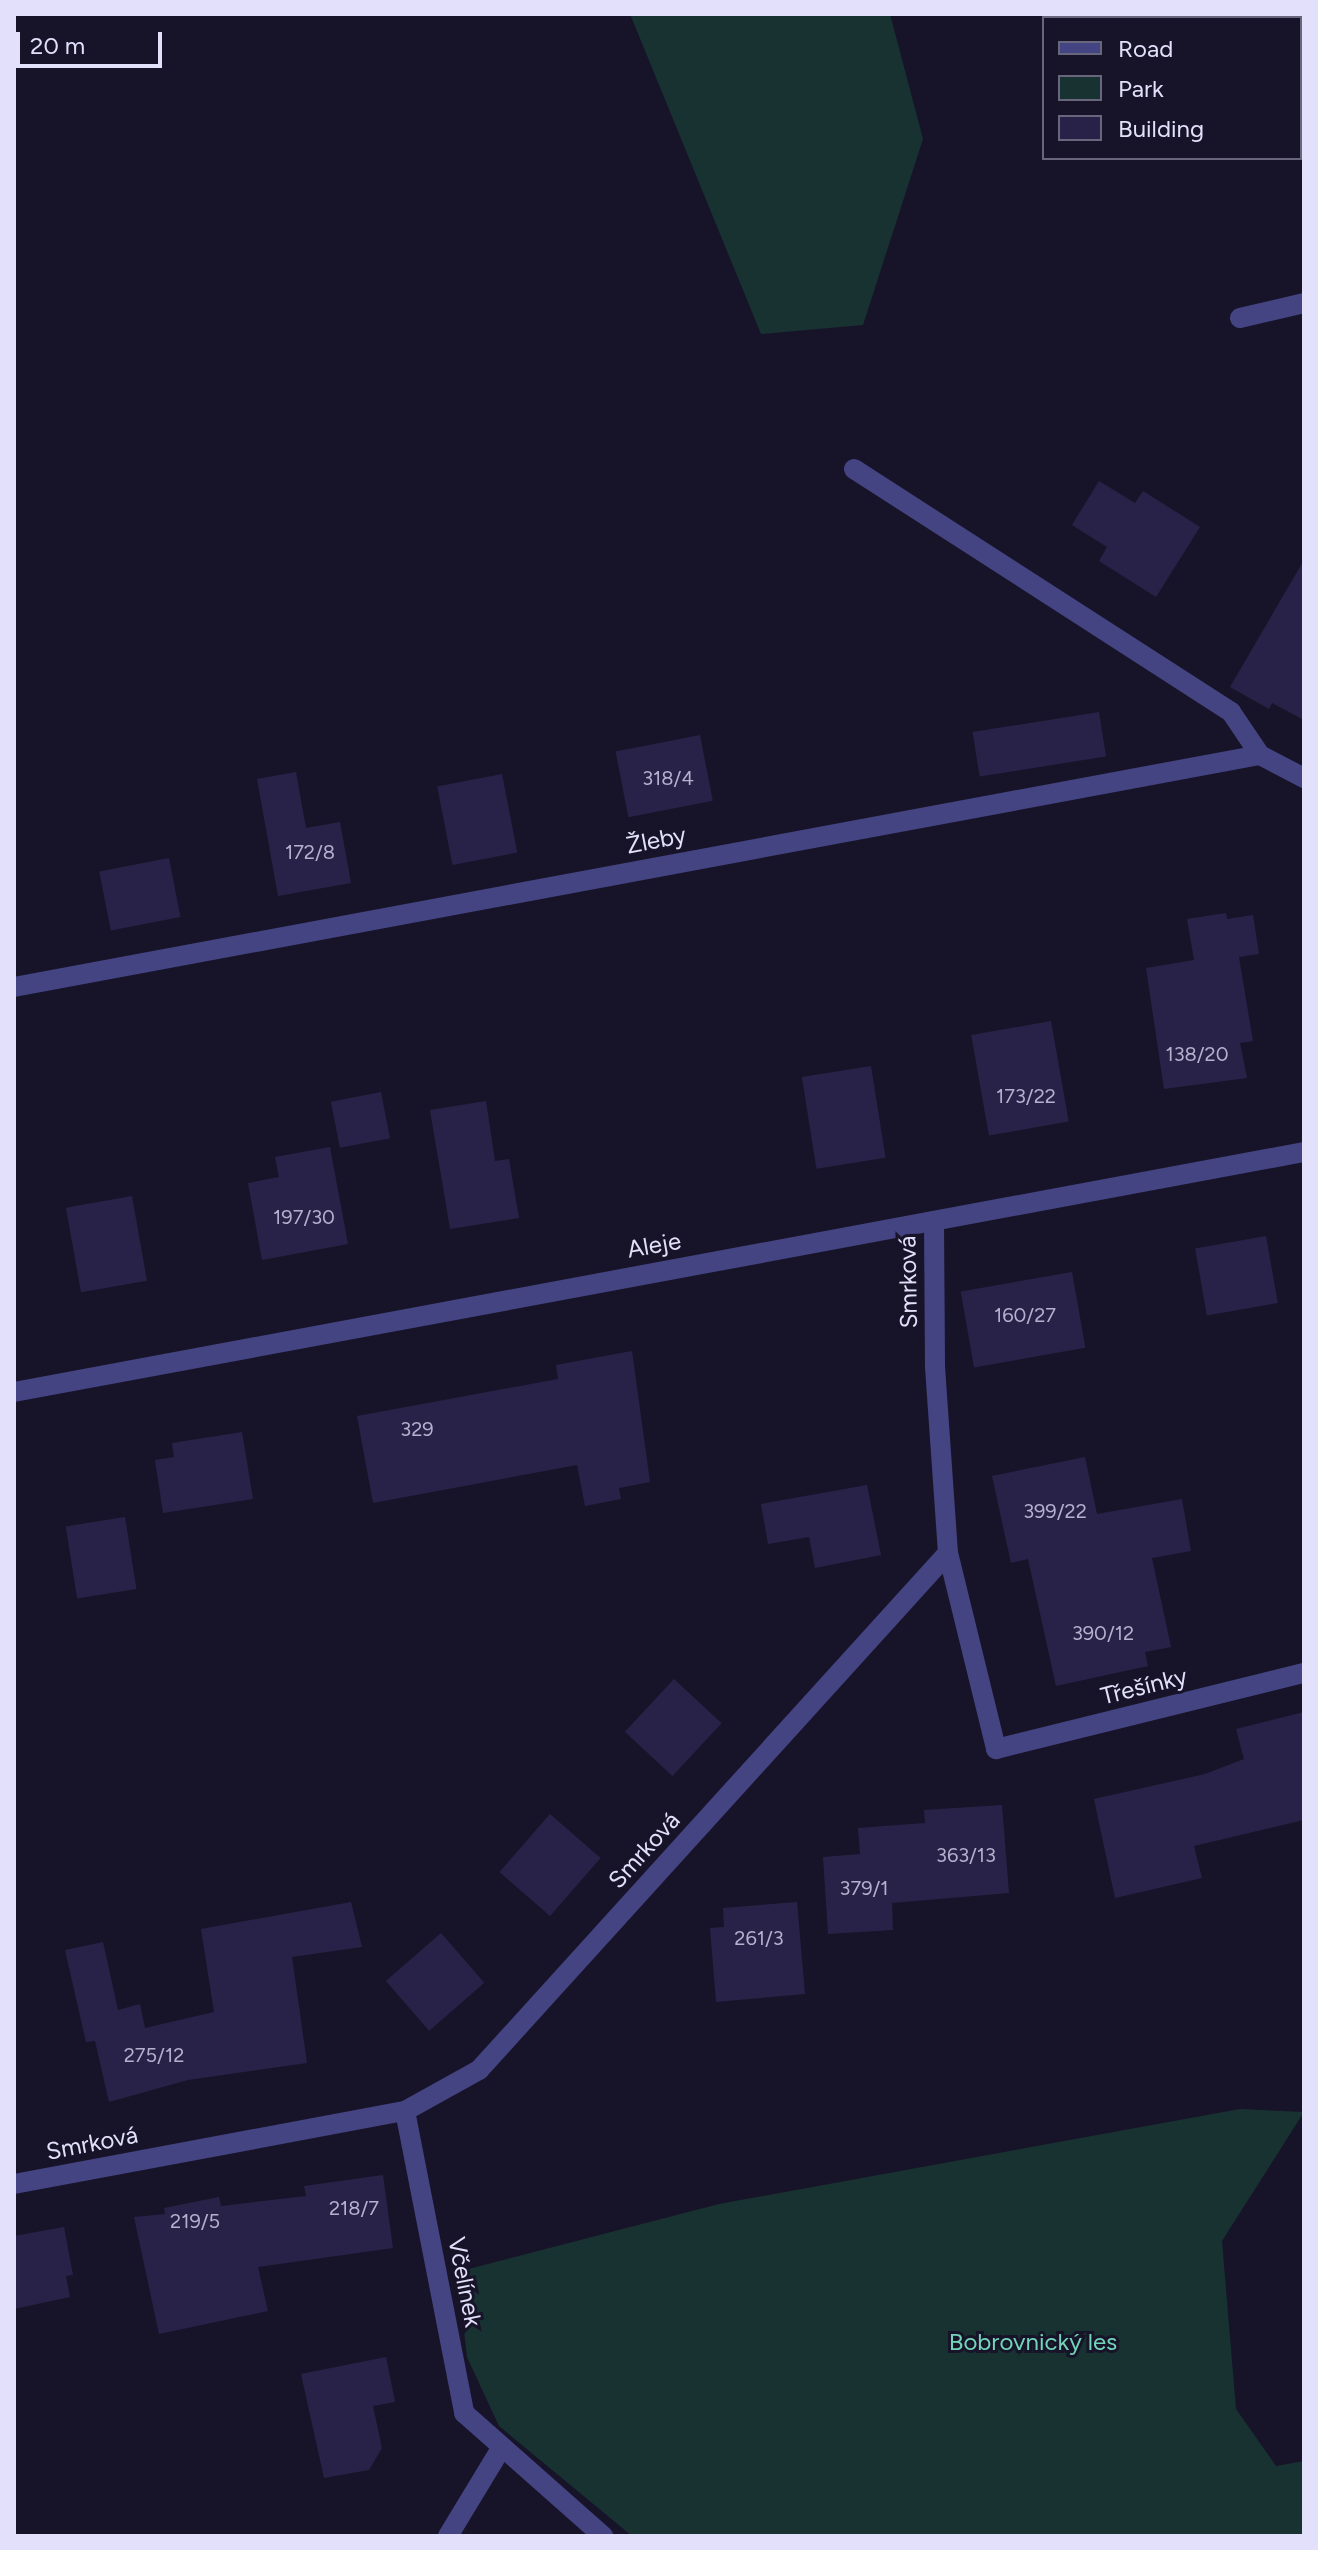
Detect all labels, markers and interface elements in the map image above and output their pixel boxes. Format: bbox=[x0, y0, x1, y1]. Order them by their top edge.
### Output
scale bar bbox=[20, 16, 166, 66]
legend bbox=[1042, 16, 1302, 160]
text: 20 m bbox=[30, 31, 85, 60]
text: Road bbox=[1118, 34, 1173, 63]
text: Park bbox=[1118, 74, 1164, 103]
text: Building bbox=[1118, 114, 1204, 143]
house number: 318/4 bbox=[642, 766, 694, 790]
street label: Žleby bbox=[624, 820, 688, 860]
house number: 172/8 bbox=[285, 840, 335, 864]
house number: 138/20 bbox=[1165, 1042, 1229, 1066]
house number: 173/22 bbox=[996, 1084, 1056, 1108]
house number: 197/30 bbox=[273, 1205, 335, 1229]
street label: Aleje bbox=[625, 1226, 683, 1264]
street label: Smrková bbox=[893, 1235, 923, 1329]
house number: 160/27 bbox=[994, 1303, 1056, 1327]
house number: 329 bbox=[400, 1417, 434, 1441]
house number: 399/22 bbox=[1023, 1499, 1087, 1523]
house number: 390/12 bbox=[1072, 1621, 1134, 1645]
street label: Třešínky bbox=[1098, 1661, 1190, 1711]
street label: Smrková bbox=[602, 1806, 686, 1894]
house number: 363/13 bbox=[936, 1843, 996, 1867]
house number: 379/1 bbox=[840, 1876, 888, 1900]
house number: 261/3 bbox=[734, 1926, 784, 1950]
house number: 275/12 bbox=[124, 2043, 184, 2067]
street label: Smrková bbox=[44, 2120, 140, 2166]
house number: 218/7 bbox=[329, 2196, 379, 2220]
house number: 219/5 bbox=[170, 2209, 220, 2233]
street label: Včelínek bbox=[442, 2235, 488, 2329]
park label: Bobrovnický les bbox=[949, 2328, 1117, 2356]

